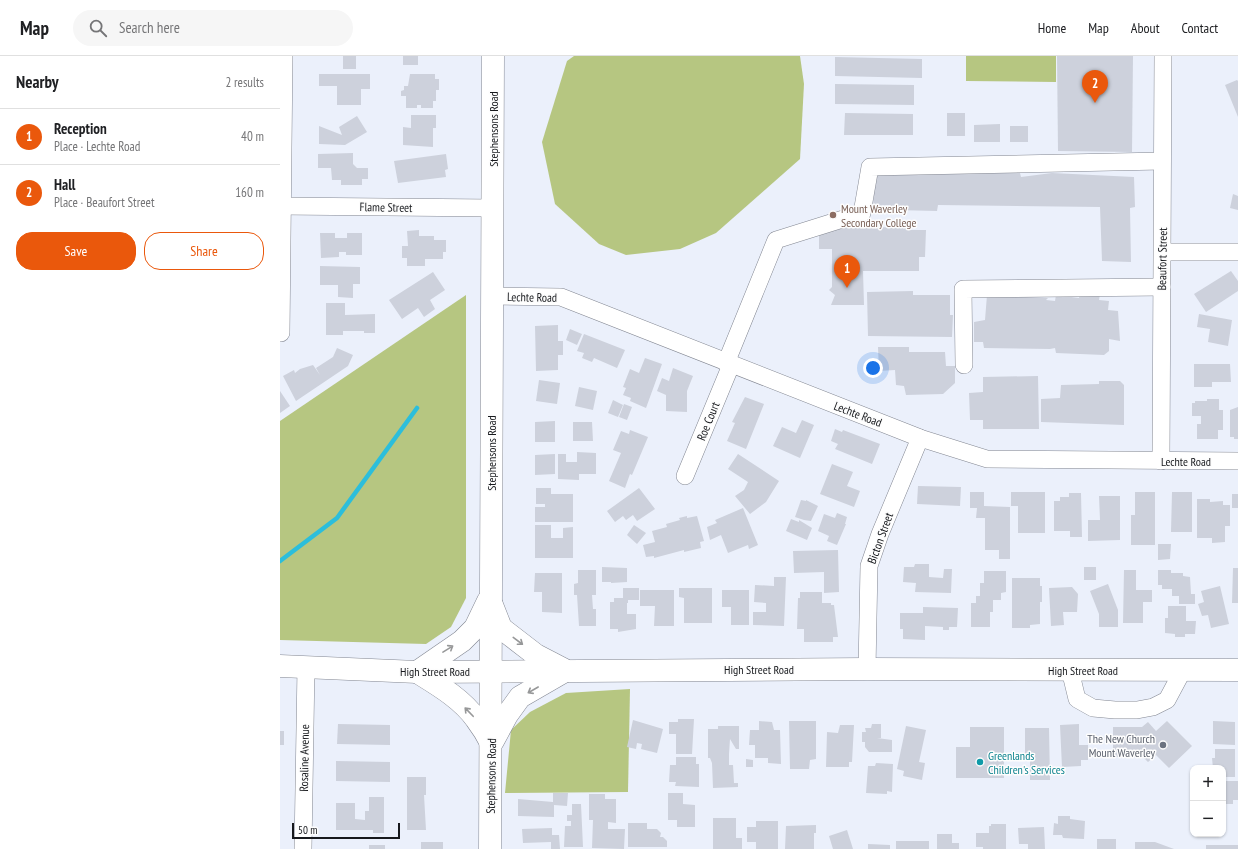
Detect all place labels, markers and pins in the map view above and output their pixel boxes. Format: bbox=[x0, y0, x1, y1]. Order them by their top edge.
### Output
pin: 2 bbox=[1082, 70, 1108, 103]
place label: Mount Waverley Secondary College bbox=[841, 201, 916, 230]
marker: Mount Waverley Secondary College bbox=[828, 210, 838, 220]
pin: 1 bbox=[834, 255, 860, 288]
place label: The New Church Mount Waverley bbox=[1087, 731, 1155, 760]
marker: The New Church Mount Waverley bbox=[1158, 740, 1168, 750]
place label: Greenlands Children's Services bbox=[988, 748, 1065, 777]
marker: Greenlands Children's Services bbox=[975, 757, 985, 767]

